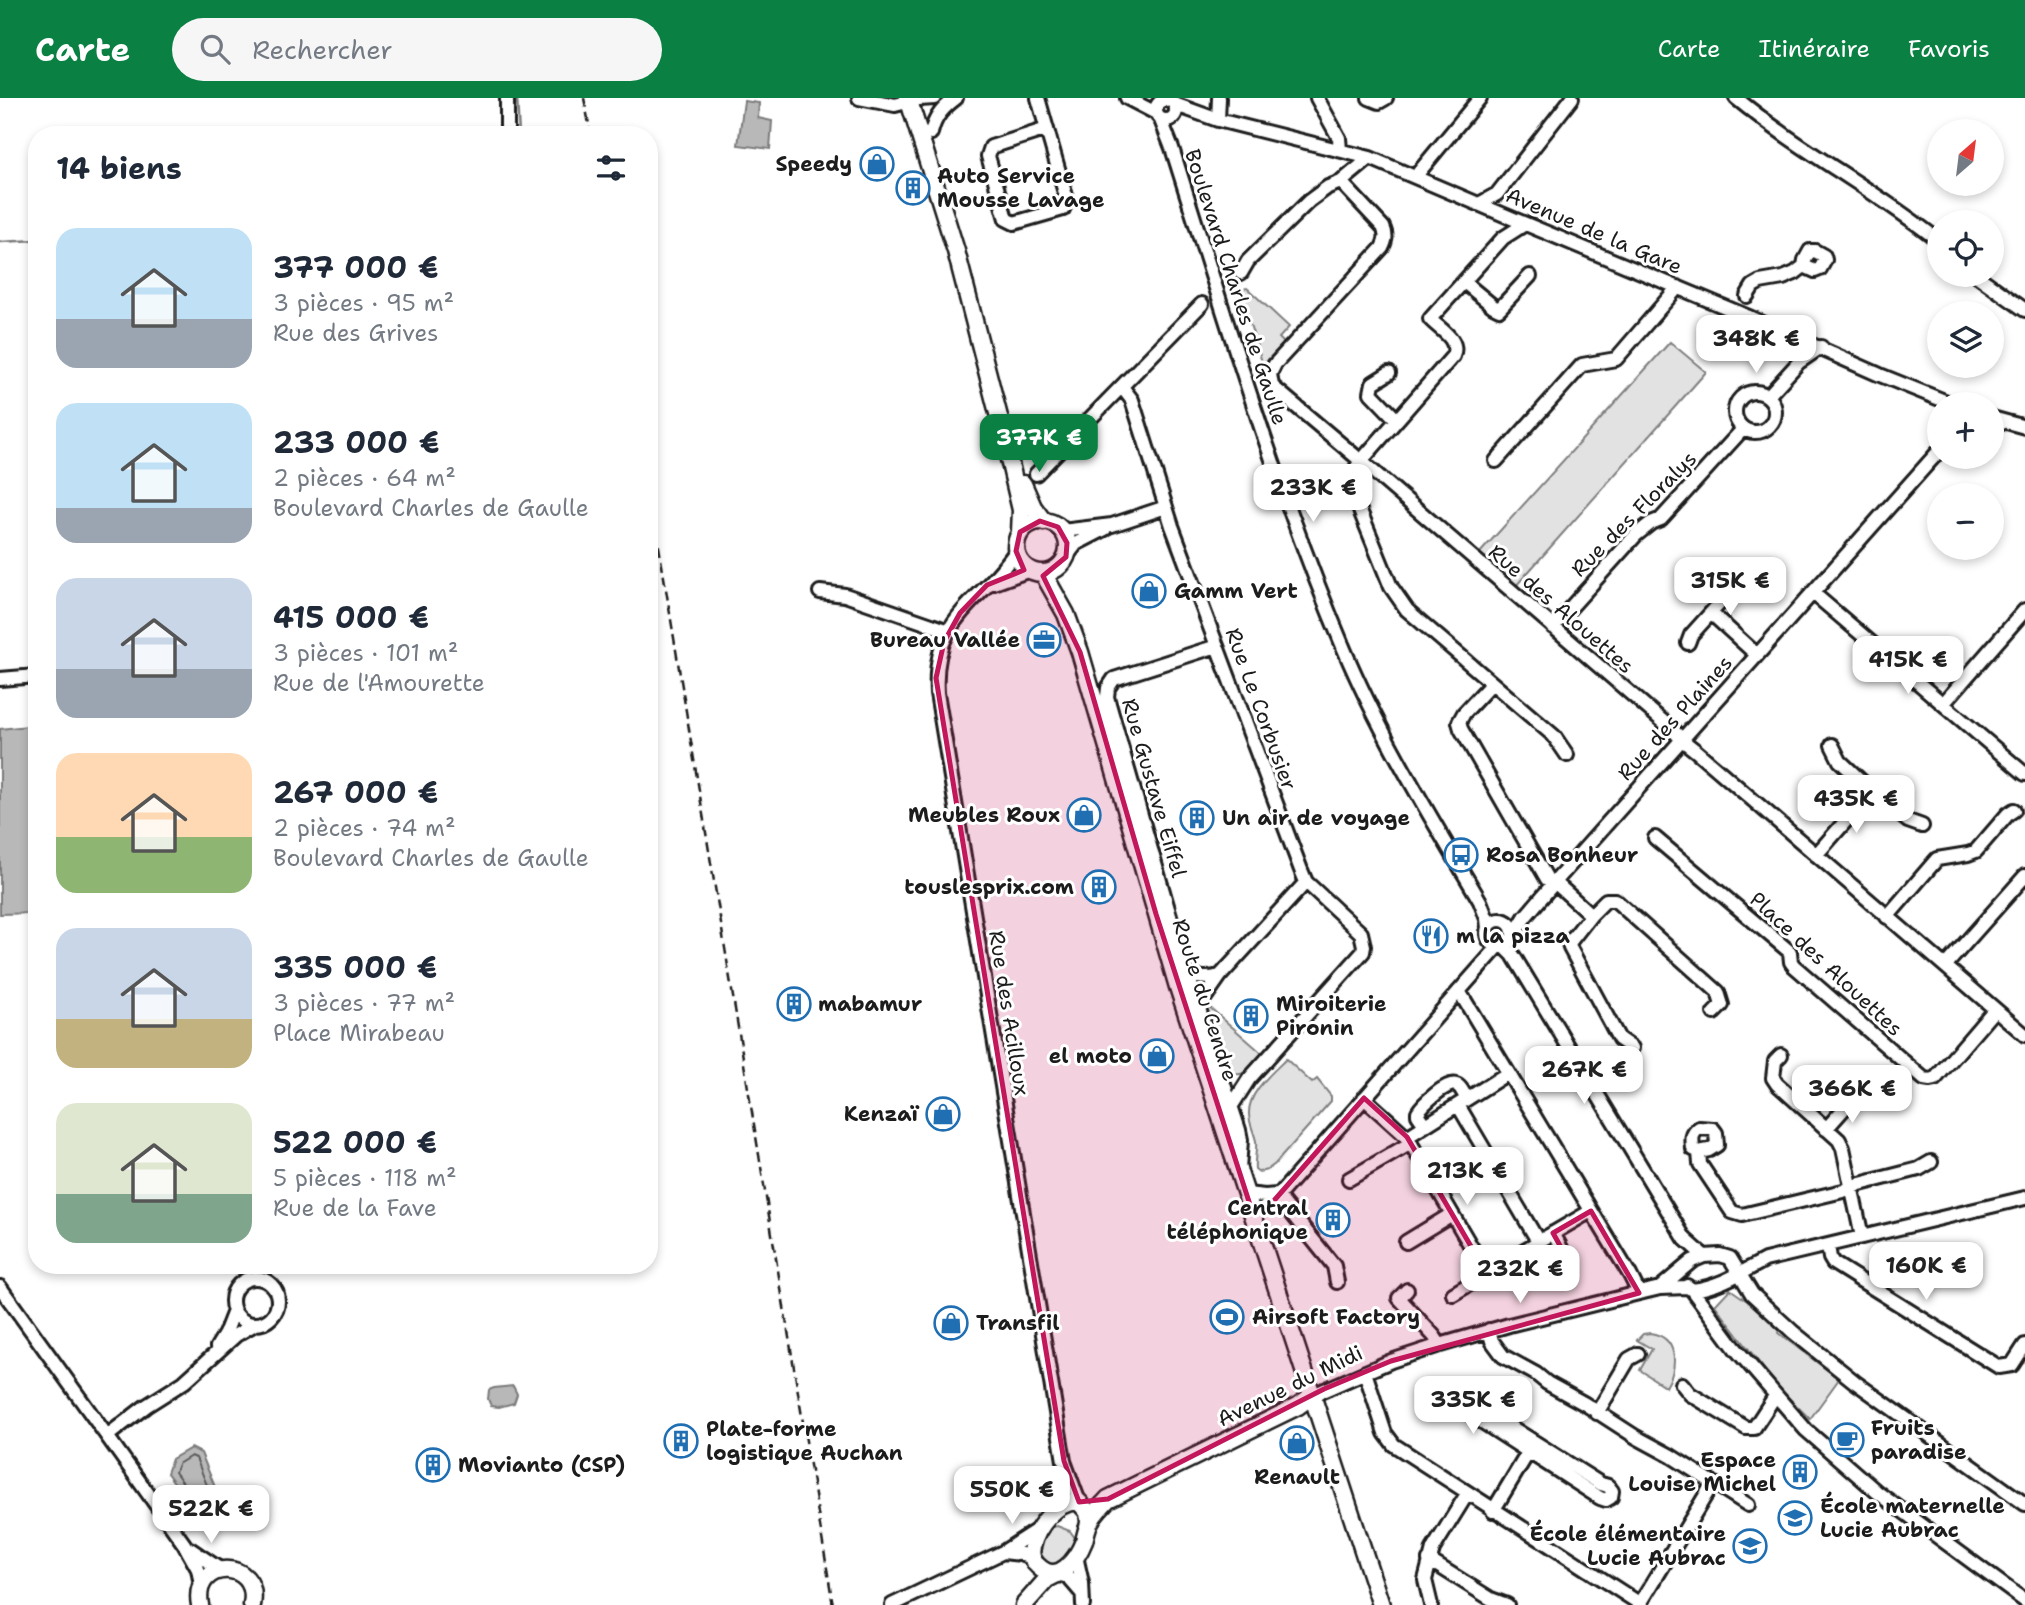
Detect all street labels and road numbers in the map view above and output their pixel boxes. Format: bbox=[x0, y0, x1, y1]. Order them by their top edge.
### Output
street label: Boulevard Charles de Gaulle bbox=[1178, 146, 1294, 428]
street label: Avenue de la Gare bbox=[1502, 181, 1686, 281]
street label: Rue des Floralys bbox=[1565, 445, 1703, 583]
street label: Rue des Alouettes bbox=[1482, 538, 1640, 680]
street label: Rue Le Corbusier bbox=[1219, 624, 1303, 794]
street label: Rue des Plaines bbox=[1611, 649, 1739, 787]
street label: Rue Gustave Eiffel bbox=[1115, 695, 1193, 881]
street label: Place des Alouettes bbox=[1743, 886, 1909, 1042]
street label: Route du Cendre bbox=[1166, 915, 1244, 1085]
street label: Rue des Acilloux bbox=[982, 929, 1036, 1098]
street label: Avenue du Midi bbox=[1213, 1339, 1367, 1433]

